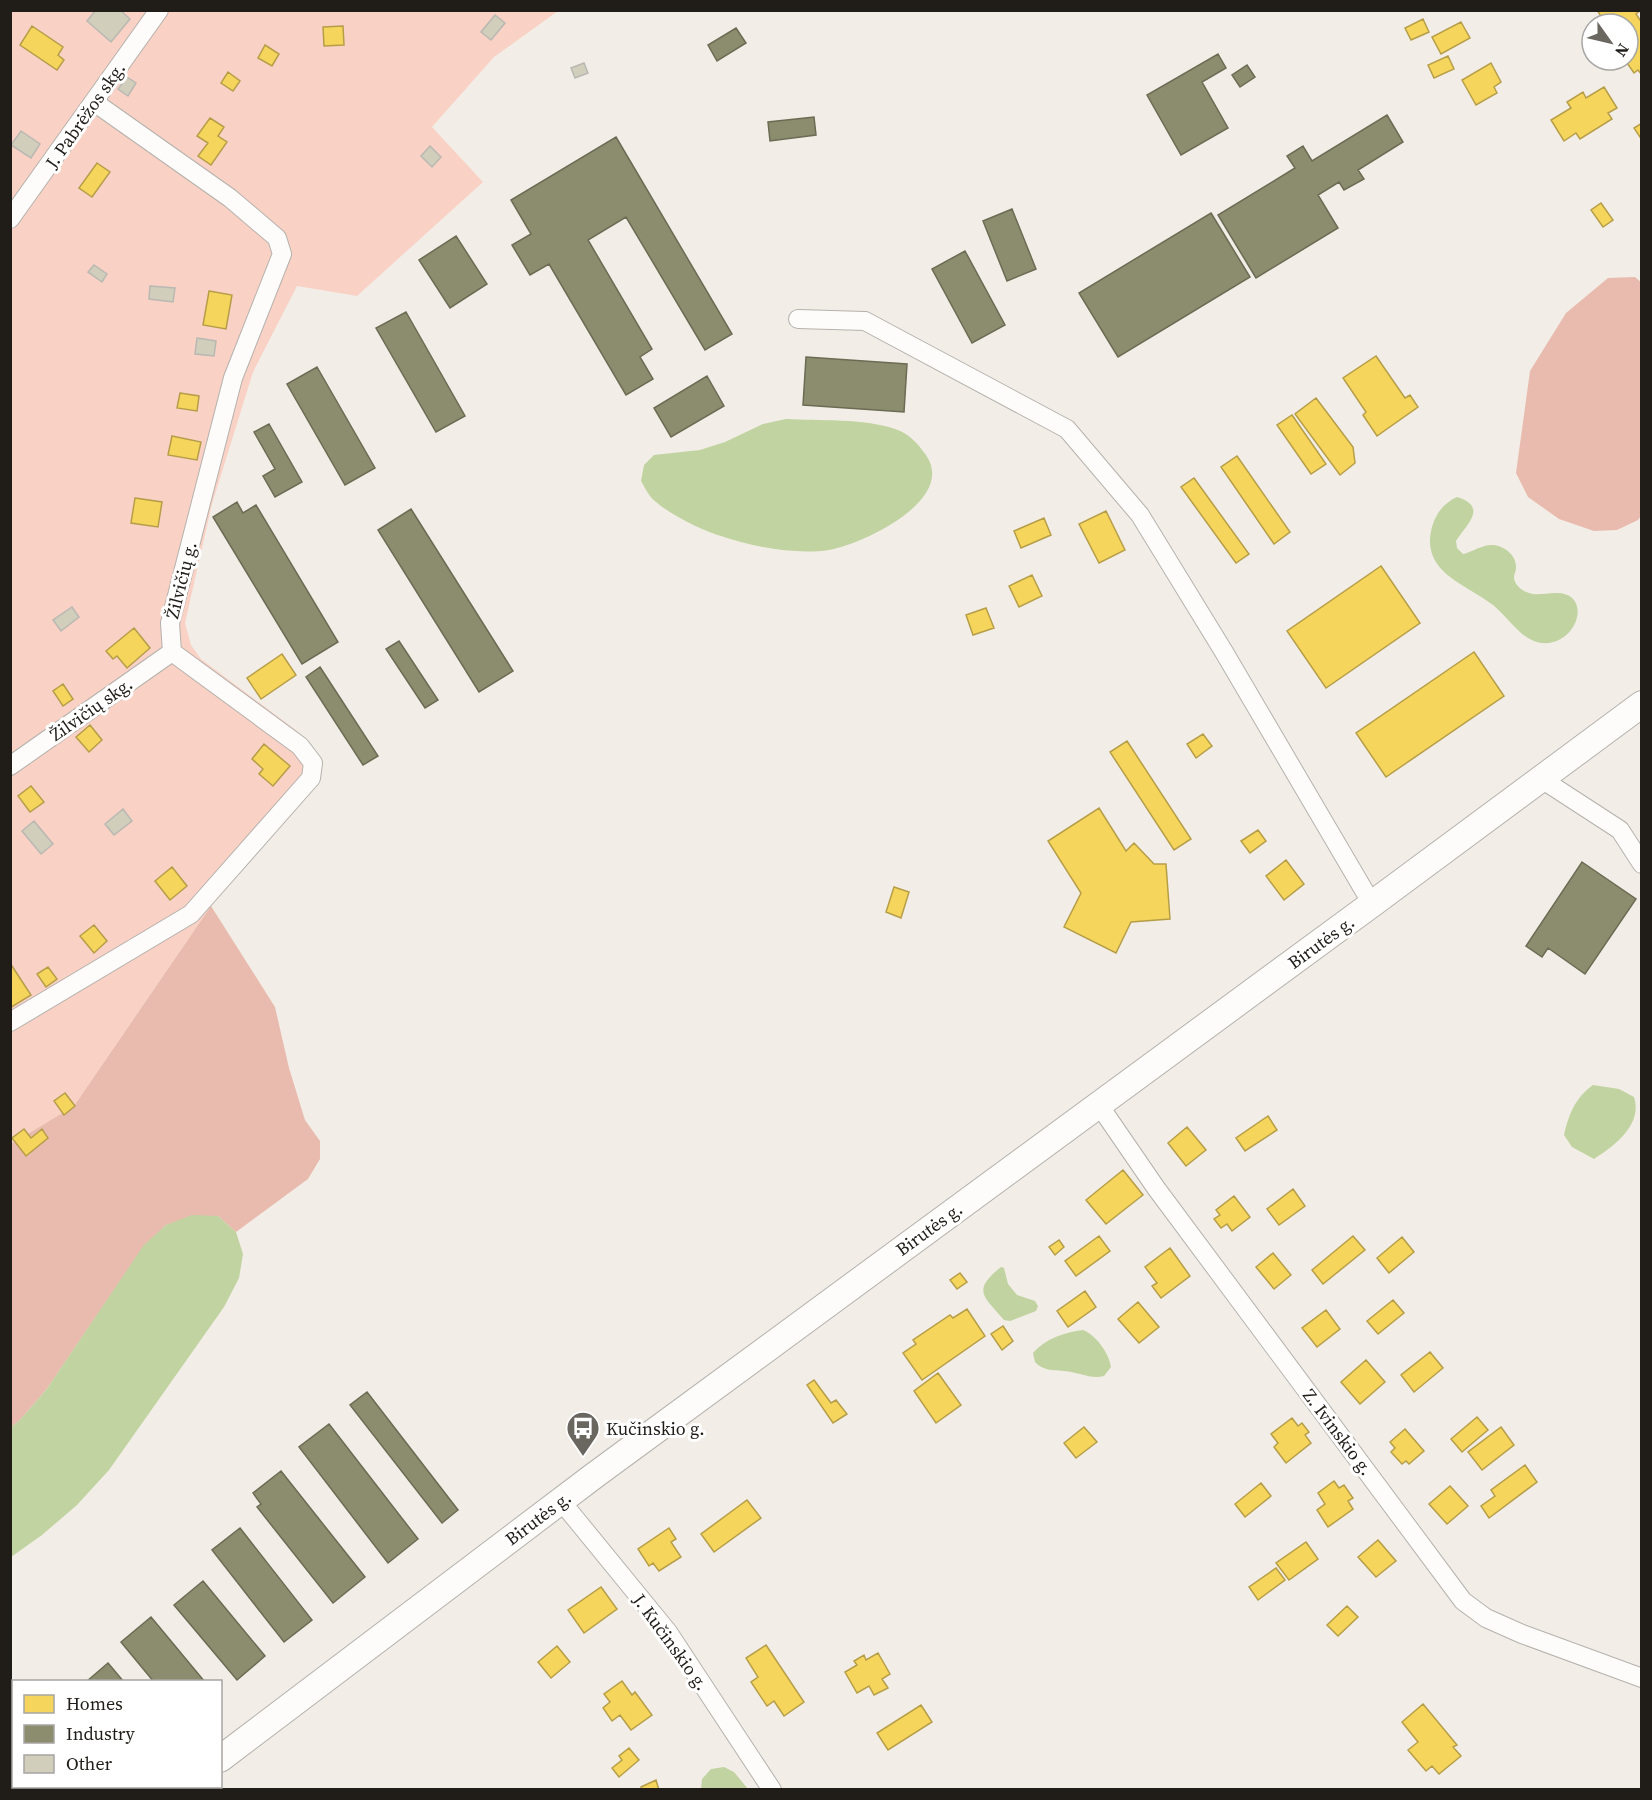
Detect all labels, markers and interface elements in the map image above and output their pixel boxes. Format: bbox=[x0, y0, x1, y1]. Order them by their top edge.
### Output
north arrow bbox=[1580, 12, 1640, 72]
text: N bbox=[1610, 39, 1635, 62]
street label: J. Pabrėžos skg. bbox=[38, 57, 131, 174]
street label: Žilvičių g. bbox=[159, 539, 203, 621]
street label: Žilvičių skg. bbox=[45, 671, 137, 747]
street label: Birutės g. bbox=[1283, 909, 1359, 975]
street label: Birutės g. bbox=[891, 1196, 967, 1262]
street label: Z. Ivinskio g. bbox=[1297, 1384, 1379, 1480]
bus stop icon: Kučinskio g. bbox=[565, 1410, 601, 1457]
place label: Kučinskio g. bbox=[606, 1416, 705, 1441]
street label: Birutės g. bbox=[500, 1485, 576, 1551]
street label: J. Kučinskio g. bbox=[627, 1588, 715, 1695]
legend bbox=[12, 1680, 222, 1788]
text: Homes bbox=[66, 1691, 123, 1716]
text: Industry bbox=[66, 1721, 136, 1746]
text: Other bbox=[66, 1751, 113, 1776]

